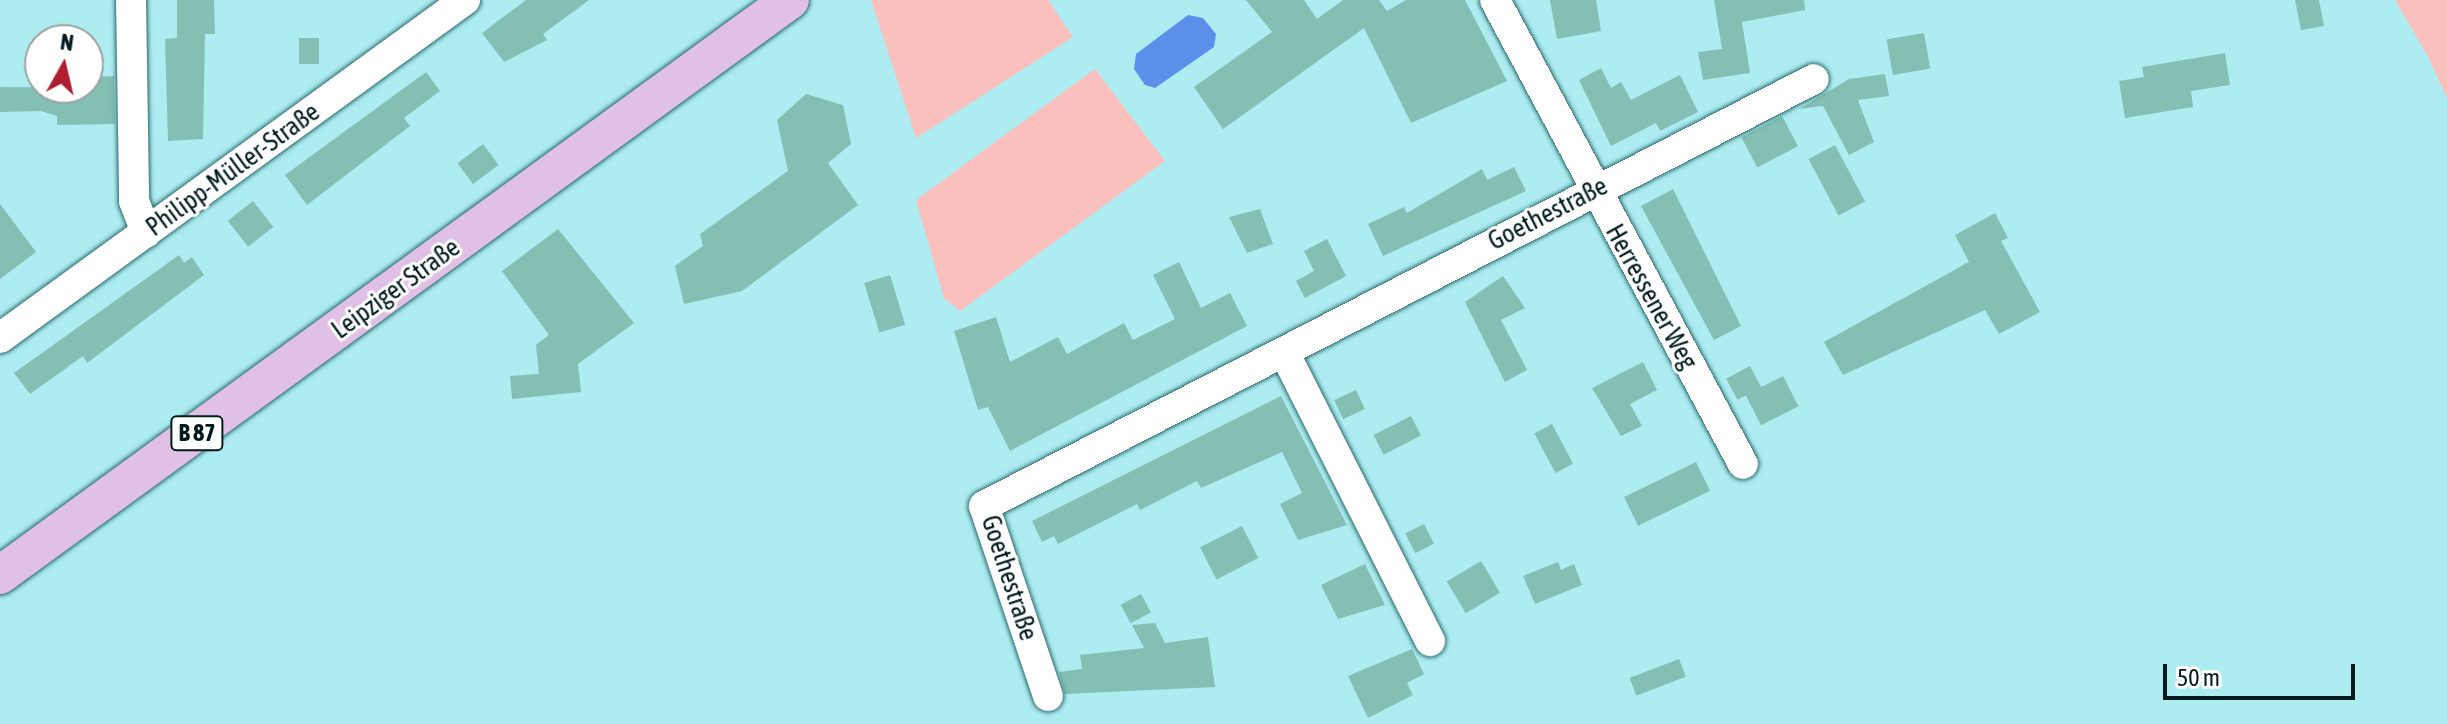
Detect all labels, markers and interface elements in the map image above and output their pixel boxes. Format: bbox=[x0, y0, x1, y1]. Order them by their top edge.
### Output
north arrow bbox=[24, 24, 104, 104]
text: N bbox=[59, 28, 75, 56]
street label: Philipp-Müller-Straße bbox=[140, 97, 326, 243]
street label: Goethestraße bbox=[1483, 171, 1613, 257]
street label: Herressener Weg bbox=[1598, 219, 1704, 375]
street label: Leipziger Straße bbox=[326, 232, 466, 346]
road number: B 87 bbox=[169, 413, 225, 453]
street label: Goethestraße bbox=[974, 512, 1044, 644]
scale bar bbox=[2167, 648, 2359, 698]
text: 50 m bbox=[2177, 664, 2220, 691]

